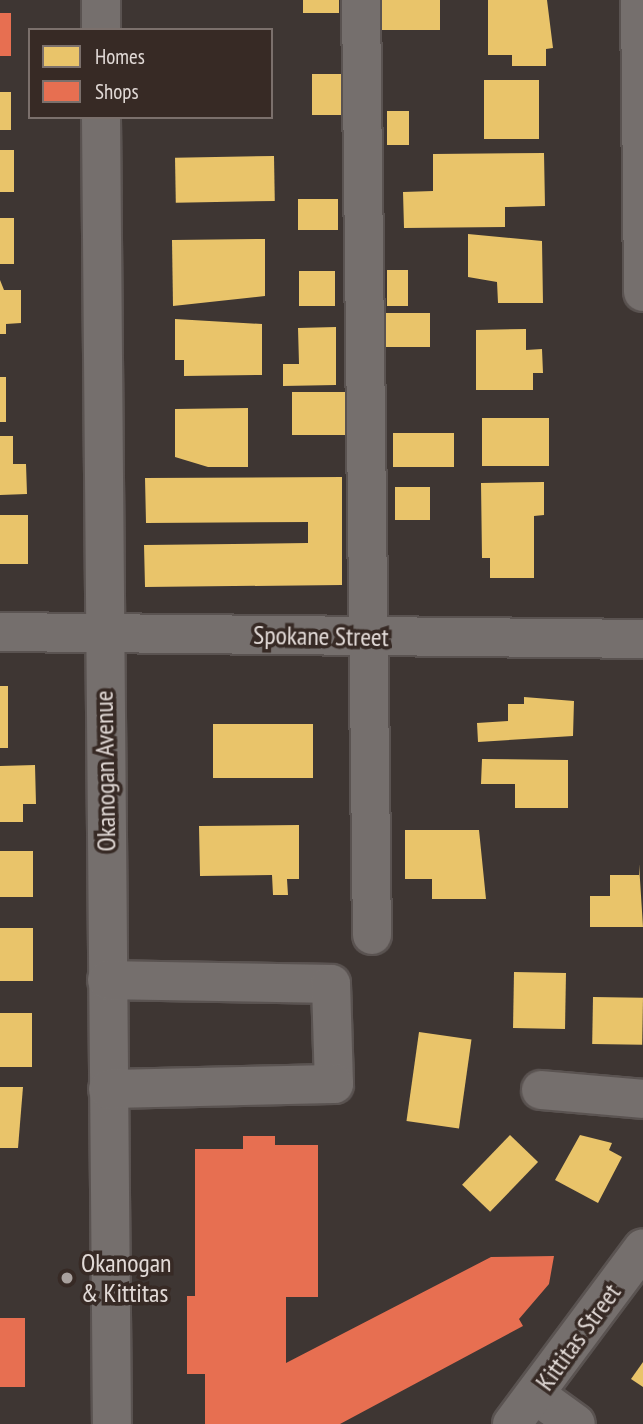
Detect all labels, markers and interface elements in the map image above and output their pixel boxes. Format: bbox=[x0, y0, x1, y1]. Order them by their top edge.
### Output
legend bbox=[28, 28, 273, 119]
text: Homes bbox=[95, 43, 145, 70]
text: Shops bbox=[95, 78, 139, 105]
street label: Spokane Street bbox=[253, 619, 389, 653]
street label: Okanogan Avenue bbox=[88, 690, 122, 852]
place label: Okanogan & Kittitas bbox=[81, 1247, 171, 1308]
marker: Okanogan & Kittitas bbox=[59, 1270, 75, 1286]
street label: Kittitas Street bbox=[529, 1278, 627, 1396]

